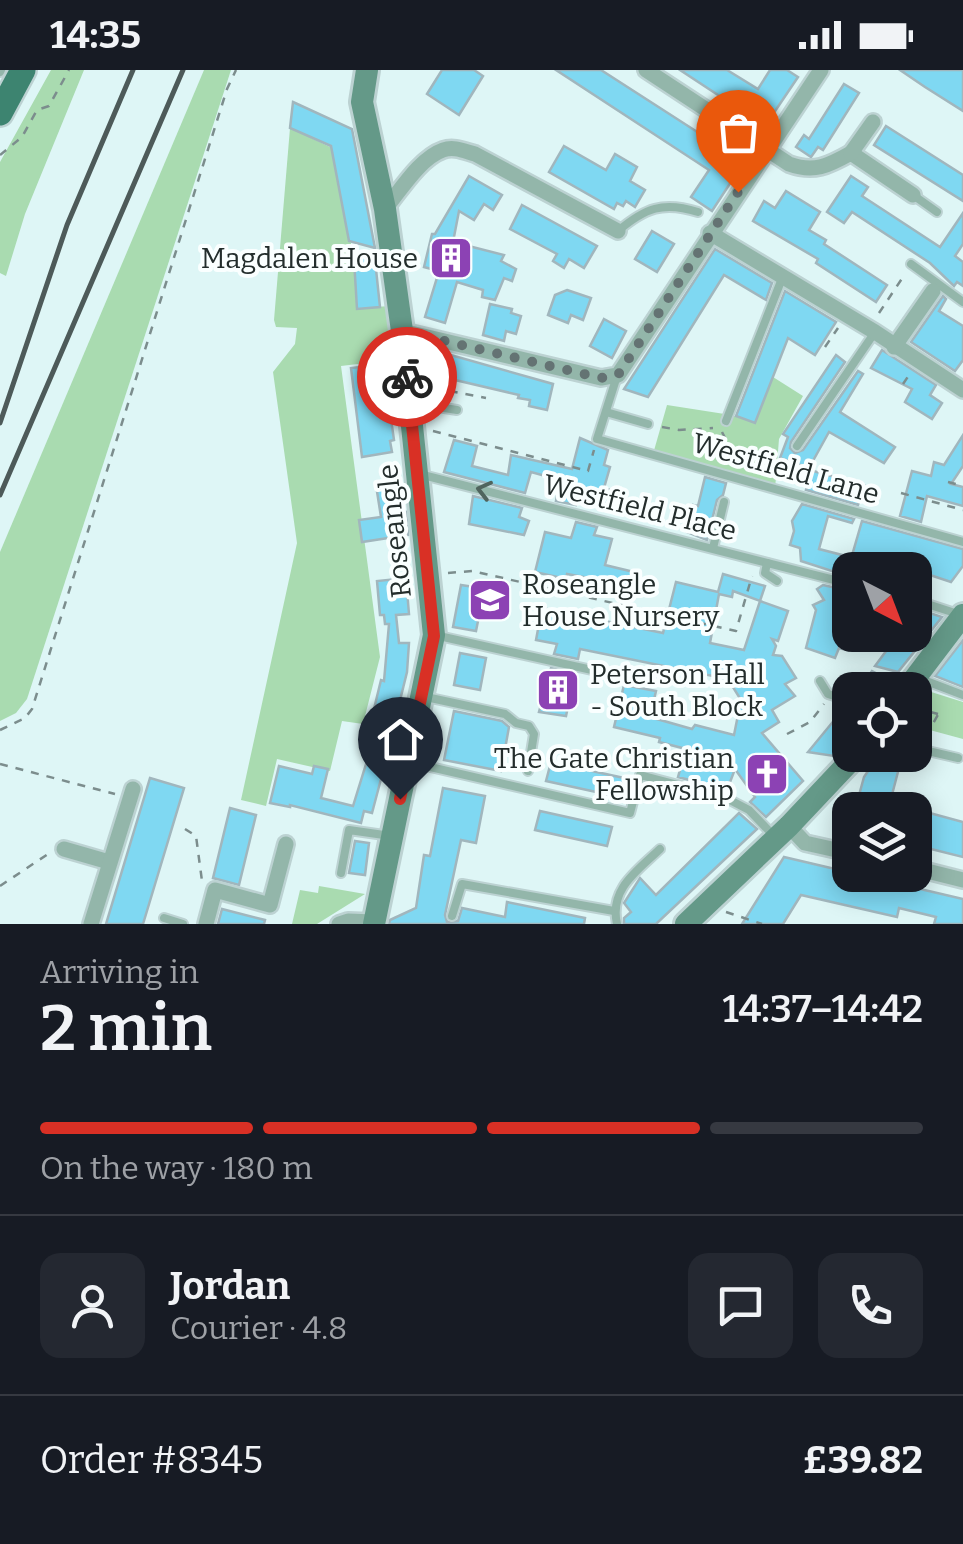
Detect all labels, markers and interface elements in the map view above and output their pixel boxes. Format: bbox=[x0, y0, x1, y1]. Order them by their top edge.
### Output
text: 14:35 bbox=[50, 12, 141, 58]
pin bbox=[696, 90, 781, 193]
icon: bag bbox=[711, 105, 766, 160]
building icon: Magdalen House bbox=[428, 235, 474, 281]
place label: Magdalen House bbox=[201, 242, 418, 275]
courier bbox=[357, 327, 457, 427]
icon: bike bbox=[380, 350, 435, 405]
street label: Westfield Lane bbox=[689, 426, 883, 511]
street label: Roseangle bbox=[371, 462, 418, 599]
street label: Westfield Place bbox=[540, 468, 740, 547]
one-way arrow bbox=[476, 481, 493, 502]
north arrow bbox=[832, 552, 932, 652]
map controls bbox=[832, 552, 932, 892]
place label: Roseangle House Nursery bbox=[522, 568, 720, 633]
school or university icon: Roseangle House Nursery bbox=[467, 577, 513, 623]
place label: Peterson Hall - South Block bbox=[590, 658, 765, 723]
building icon: Peterson Hall - South Block bbox=[535, 667, 581, 713]
button: locate bbox=[832, 672, 932, 772]
pin bbox=[358, 697, 443, 800]
icon: home bbox=[373, 712, 428, 767]
place label: The Gate Christian Fellowship bbox=[494, 742, 734, 807]
church icon: The Gate Christian Fellowship bbox=[744, 751, 790, 797]
button: layers bbox=[832, 792, 932, 892]
text: Arriving in bbox=[40, 953, 199, 991]
text: 14:37–14:42 bbox=[722, 986, 923, 1032]
text: 2 min bbox=[40, 989, 212, 1067]
text: On the way · 180 m bbox=[40, 1149, 313, 1187]
button: person bbox=[40, 1253, 145, 1358]
button: chat bbox=[688, 1253, 793, 1358]
button: phone bbox=[818, 1253, 923, 1358]
text: Jordan bbox=[170, 1263, 290, 1309]
text: Courier · 4.8 bbox=[170, 1309, 347, 1347]
text: Order #8345 bbox=[40, 1437, 263, 1483]
text: £39.82 bbox=[803, 1437, 923, 1483]

